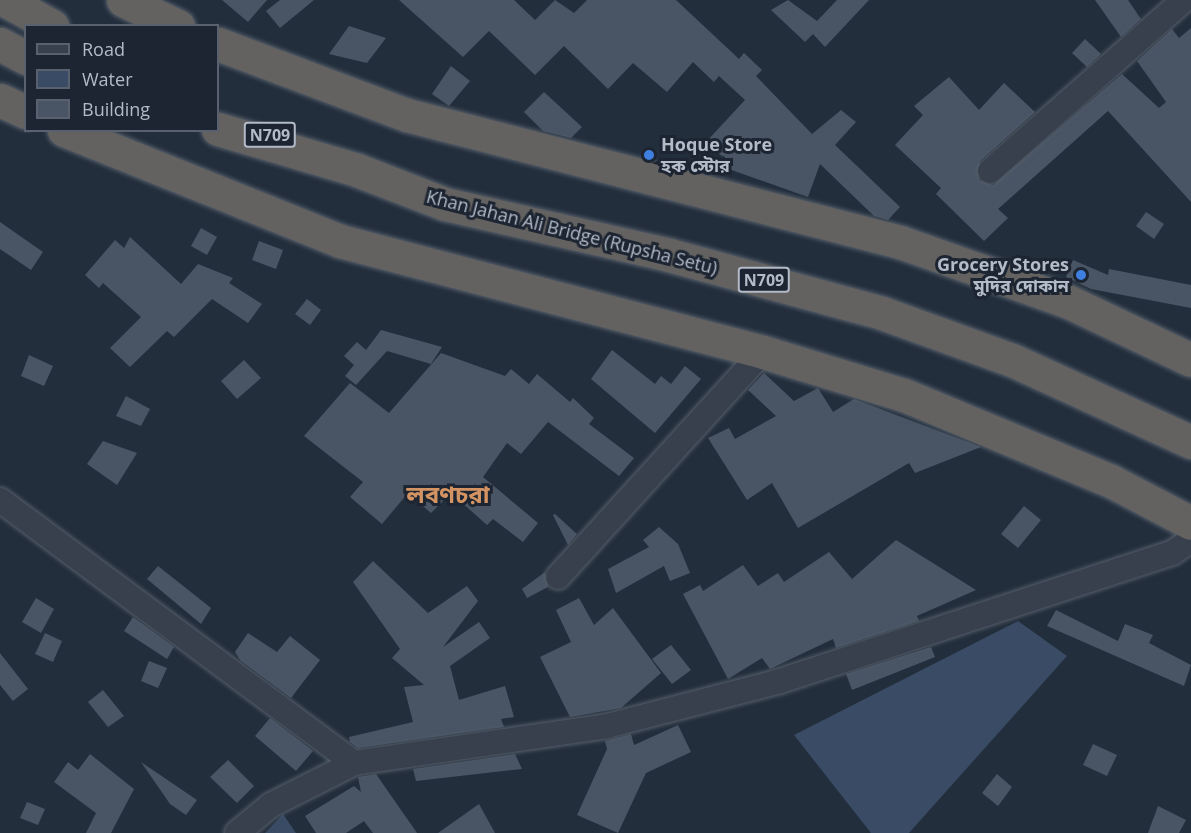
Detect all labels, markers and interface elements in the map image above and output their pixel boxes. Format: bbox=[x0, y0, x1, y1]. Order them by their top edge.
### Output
legend bbox=[24, 24, 219, 132]
text: Road bbox=[82, 37, 125, 61]
text: Water bbox=[82, 67, 133, 91]
text: Building bbox=[82, 97, 150, 121]
road number: N709 bbox=[243, 122, 297, 148]
place label: Hoque Store হক স্টোর bbox=[661, 134, 772, 176]
marker: Hoque Store হক স্টোর bbox=[642, 148, 656, 162]
street label: Khan Jahan Ali Bridge (Rupsha Setu) bbox=[424, 185, 720, 279]
place label: Grocery Stores মুদির দোকান bbox=[937, 254, 1069, 296]
road number: N709 bbox=[737, 267, 791, 293]
marker: Grocery Stores মুদির দোকান bbox=[1074, 268, 1088, 282]
district label: লবণচরা bbox=[407, 480, 489, 508]

